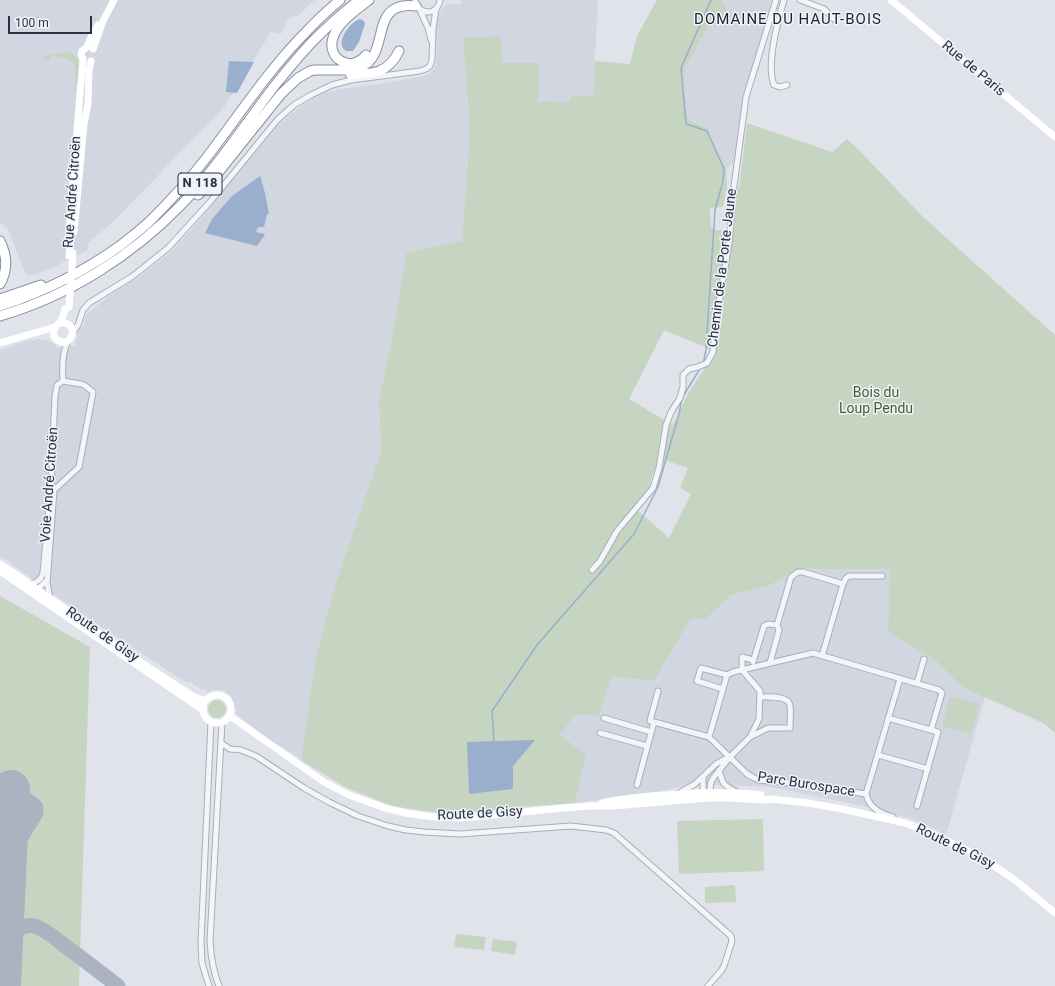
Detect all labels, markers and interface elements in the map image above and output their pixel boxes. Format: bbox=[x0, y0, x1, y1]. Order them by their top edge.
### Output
scale bar bbox=[10, 8, 94, 34]
district label: DOMAINE DU HAUT-BOIS bbox=[694, 11, 882, 29]
text: 100 m bbox=[15, 16, 49, 30]
street label: Rue de Paris bbox=[938, 38, 1008, 100]
street label: Rue André Citroën bbox=[61, 135, 85, 249]
road number: N 118 bbox=[178, 173, 222, 195]
street label: Chemin de la Porte Jaune bbox=[705, 188, 741, 348]
park label: Bois du Loup Pendu bbox=[839, 385, 913, 418]
street label: Voie André Citroën bbox=[38, 427, 62, 543]
street label: Route de Gisy bbox=[62, 604, 142, 666]
street label: Parc Burospace bbox=[756, 769, 856, 801]
street label: Route de Gisy bbox=[437, 803, 523, 825]
street label: Route de Gisy bbox=[913, 821, 997, 873]

